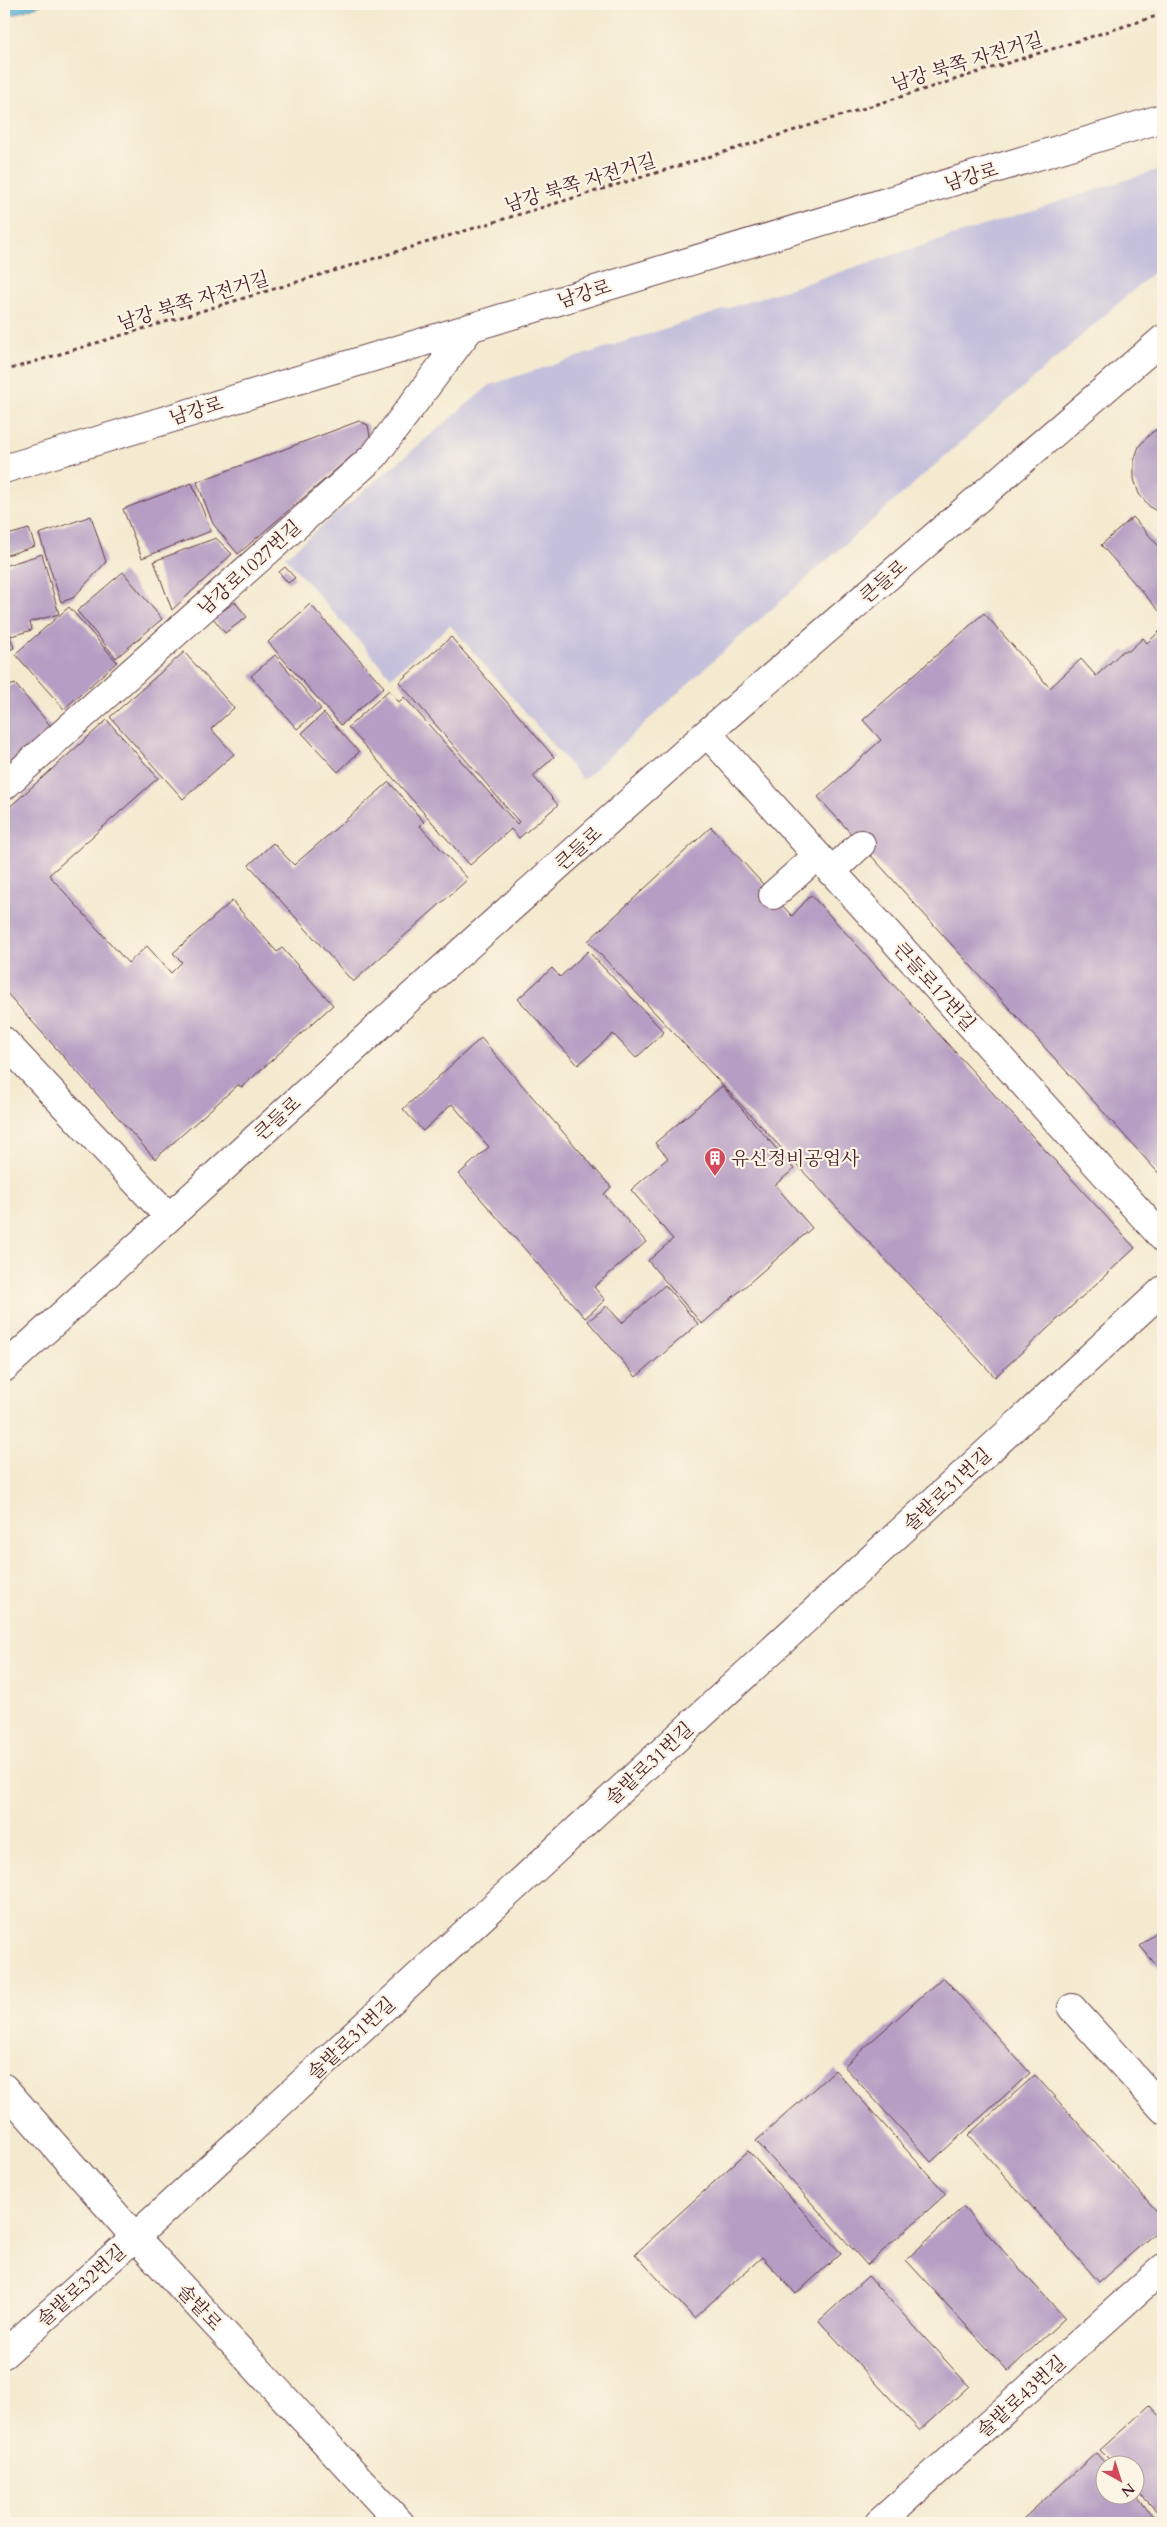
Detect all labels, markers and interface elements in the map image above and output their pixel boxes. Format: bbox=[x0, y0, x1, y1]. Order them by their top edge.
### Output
street label: 남강 북쪽 자전거길 bbox=[888, 27, 1046, 97]
street label: 남강 북쪽 자전거길 bbox=[501, 148, 659, 218]
street label: 남강로 bbox=[941, 156, 1001, 197]
street label: 남강 북쪽 자전거길 bbox=[114, 266, 272, 336]
street label: 남강로 bbox=[554, 273, 614, 314]
street label: 남강로 bbox=[166, 390, 226, 431]
street label: 남강로1027번길 bbox=[192, 514, 307, 621]
street label: 큰들로 bbox=[854, 554, 913, 610]
street label: 큰들로 bbox=[550, 821, 608, 877]
street label: 큰들로17번길 bbox=[887, 937, 981, 1037]
street label: 큰들로 bbox=[249, 1091, 307, 1147]
building icon: 유신정비공업사 bbox=[703, 1146, 727, 1177]
place label: 유신정비공업사 bbox=[731, 1146, 860, 1172]
street label: 솔밭로31번길 bbox=[898, 1442, 997, 1537]
street label: 솔밭로31번길 bbox=[600, 1716, 699, 1811]
street label: 솔밭로31번길 bbox=[302, 1991, 401, 2086]
street label: 솔밭로32번길 bbox=[32, 2239, 132, 2333]
street label: 솔밭로 bbox=[171, 2279, 228, 2337]
street label: 솔밭로43번길 bbox=[972, 2350, 1072, 2444]
north arrow bbox=[1094, 2454, 1144, 2504]
text: N bbox=[1117, 2479, 1139, 2501]

